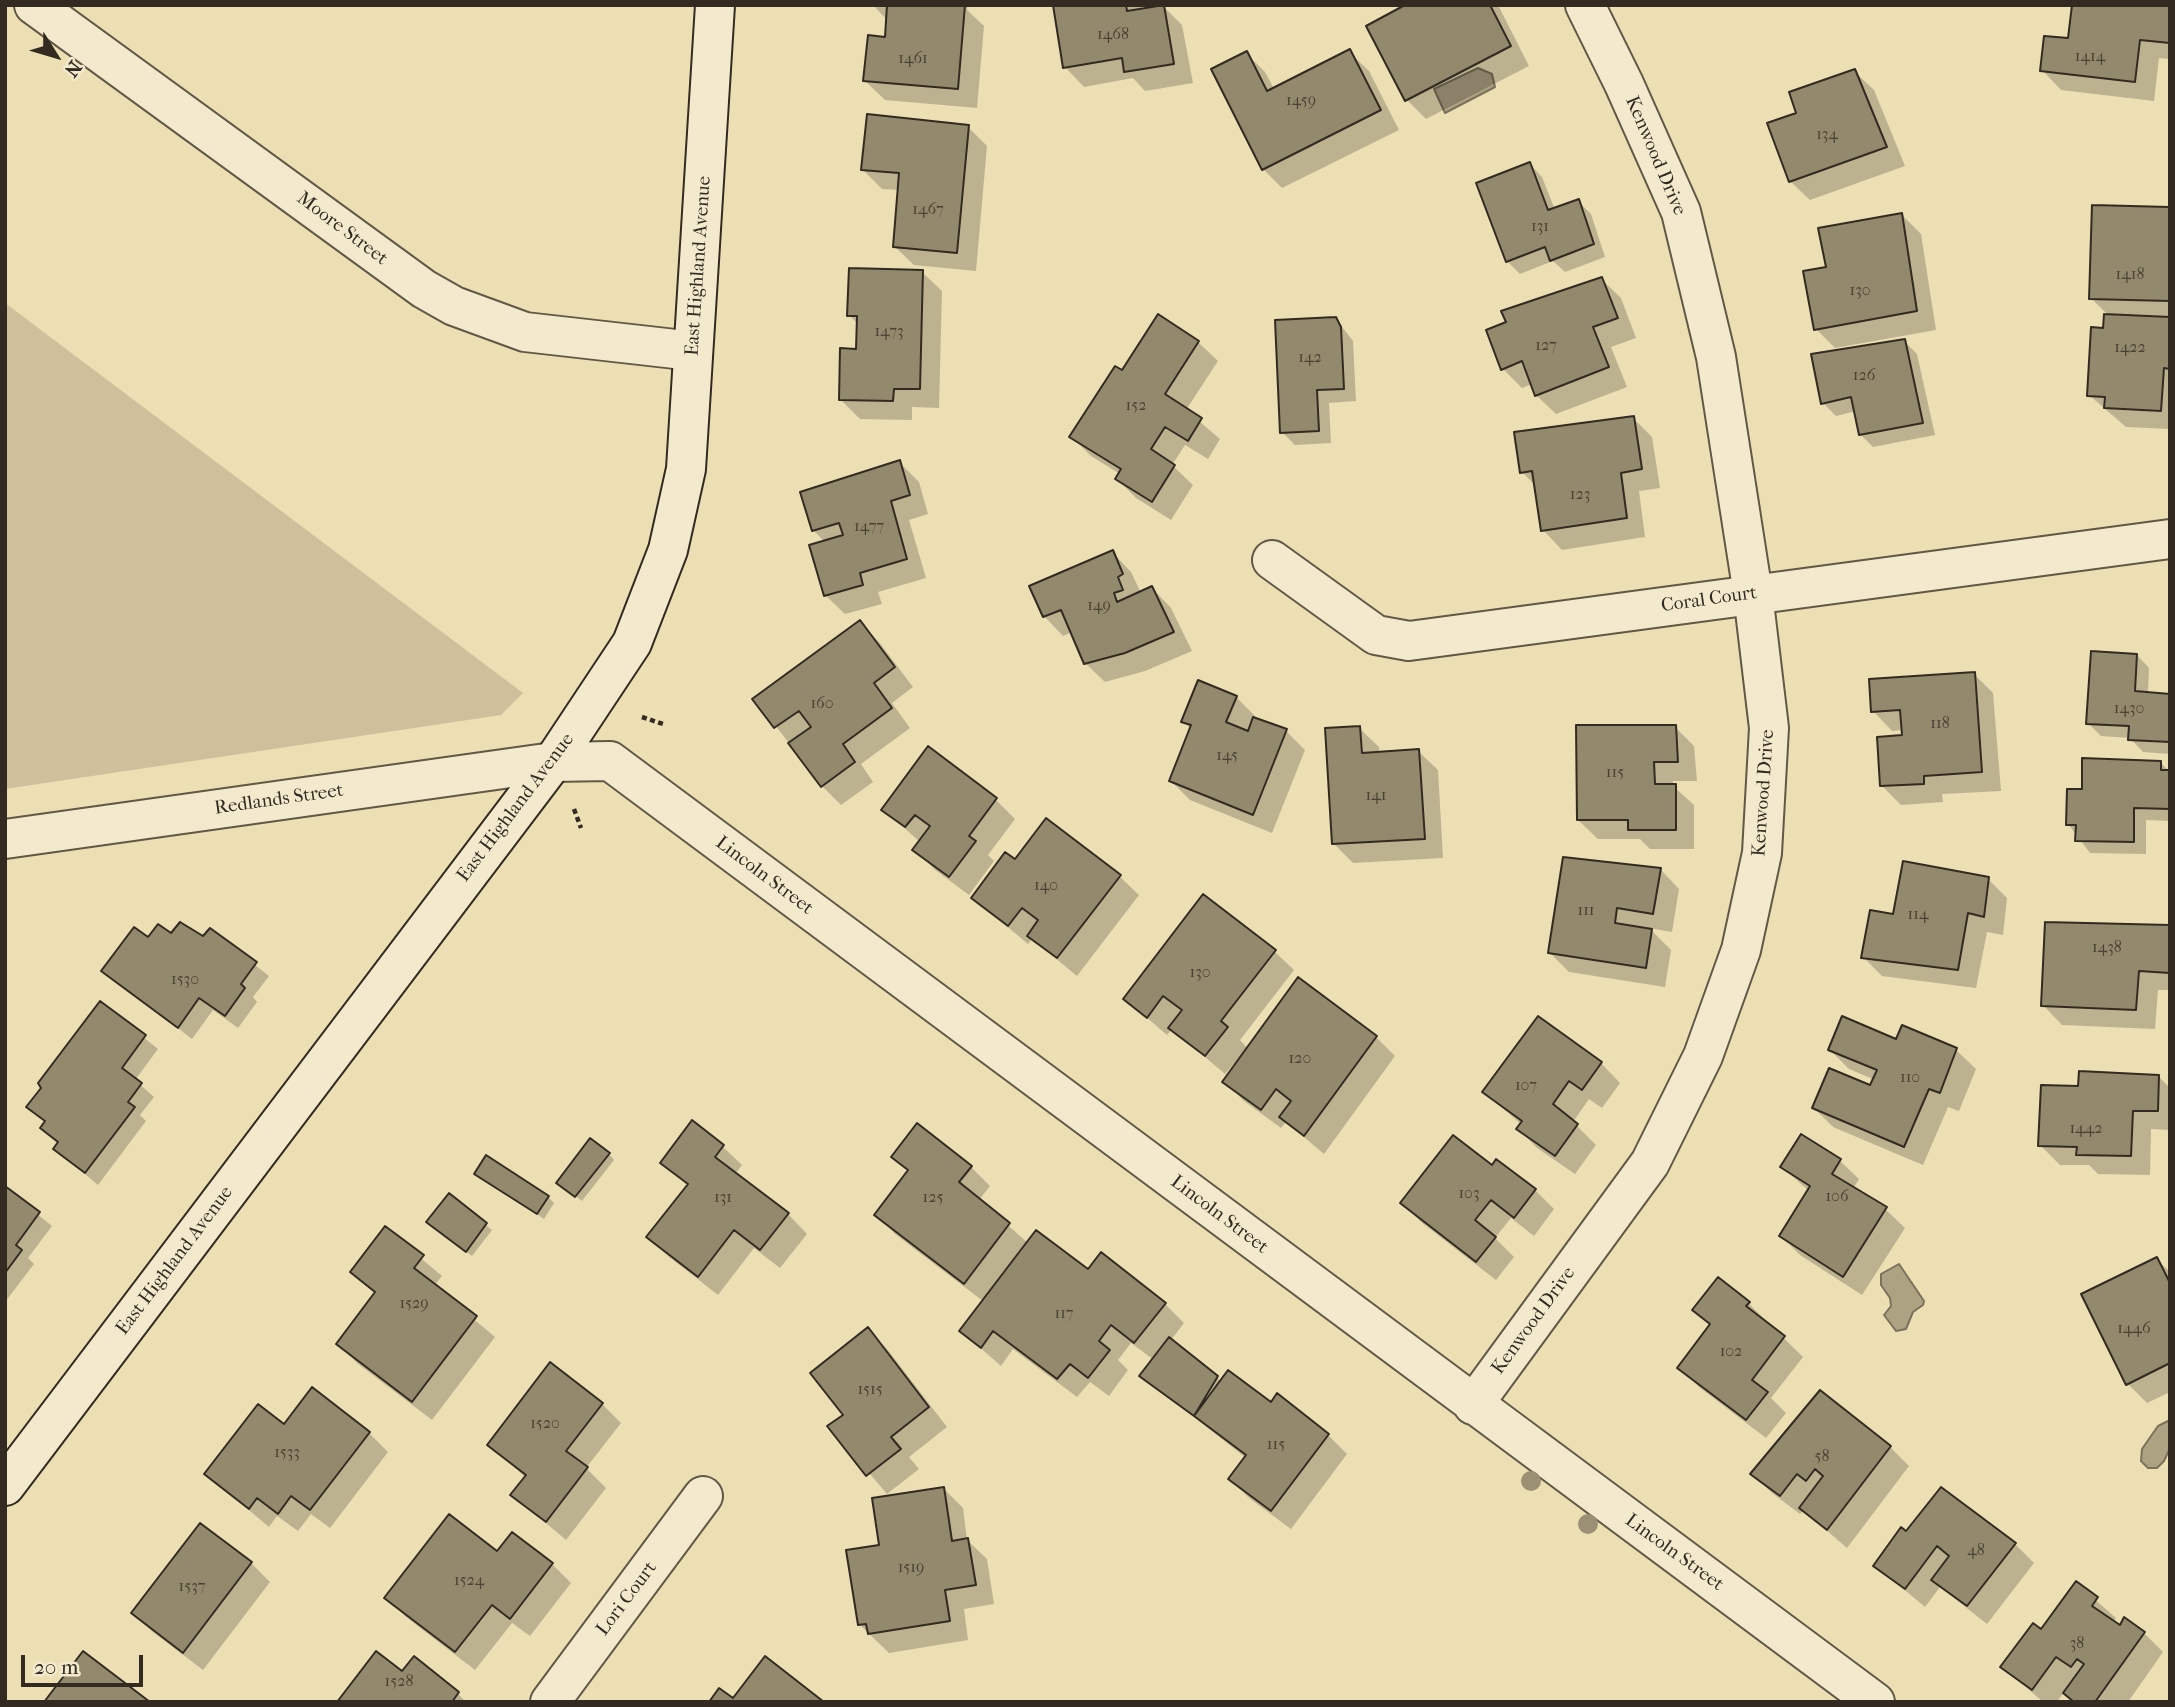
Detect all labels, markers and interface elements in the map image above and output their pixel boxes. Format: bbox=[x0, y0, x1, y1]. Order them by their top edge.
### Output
north arrow bbox=[21, 21, 91, 91]
house number: 1468 bbox=[1097, 25, 1129, 45]
house number: 1414 bbox=[2075, 47, 2105, 67]
house number: 1461 bbox=[898, 49, 928, 69]
text: N bbox=[60, 56, 86, 81]
house number: 1459 bbox=[1286, 91, 1316, 111]
street label: Kenwood Drive bbox=[1620, 93, 1690, 219]
house number: 134 bbox=[1816, 125, 1838, 145]
street label: East Highland Avenue bbox=[681, 175, 717, 357]
street label: Moore Street bbox=[292, 187, 392, 271]
house number: 1467 bbox=[912, 200, 944, 220]
house number: 131 bbox=[1531, 217, 1549, 237]
house number: 1418 bbox=[2116, 265, 2144, 285]
house number: 130 bbox=[1849, 281, 1871, 301]
house number: 1473 bbox=[875, 322, 903, 342]
house number: 127 bbox=[1535, 336, 1557, 356]
house number: 1422 bbox=[2114, 338, 2146, 358]
house number: 142 bbox=[1298, 348, 1322, 368]
house number: 126 bbox=[1853, 366, 1875, 386]
house number: 152 bbox=[1126, 396, 1146, 416]
house number: 123 bbox=[1570, 485, 1590, 505]
house number: 1477 bbox=[854, 517, 884, 537]
street label: Coral Court bbox=[1660, 582, 1758, 618]
house number: 149 bbox=[1087, 596, 1111, 616]
house number: 160 bbox=[810, 694, 834, 714]
house number: 1430 bbox=[2114, 699, 2144, 719]
house number: 118 bbox=[1930, 714, 1950, 734]
street label: East Highland Avenue bbox=[453, 729, 579, 887]
street label: Kenwood Drive bbox=[1748, 729, 1780, 857]
house number: 145 bbox=[1216, 746, 1238, 766]
house number: 115 bbox=[1606, 763, 1624, 783]
street label: Redlands Street bbox=[213, 780, 345, 820]
house number: 141 bbox=[1366, 786, 1386, 806]
street label: Lincoln Street bbox=[711, 832, 817, 920]
house number: 140 bbox=[1034, 876, 1058, 896]
house number: 111 bbox=[1577, 901, 1595, 921]
house number: 114 bbox=[1908, 905, 1928, 925]
house number: 1438 bbox=[2092, 938, 2122, 958]
house number: 130 bbox=[1189, 963, 1211, 983]
house number: 1530 bbox=[171, 970, 199, 990]
house number: 120 bbox=[1289, 1049, 1311, 1069]
house number: 110 bbox=[1900, 1068, 1920, 1088]
house number: 107 bbox=[1515, 1076, 1537, 1096]
house number: 1442 bbox=[2070, 1119, 2102, 1139]
street label: Lincoln Street bbox=[1166, 1171, 1272, 1259]
street label: East Highland Avenue bbox=[112, 1182, 238, 1340]
house number: 103 bbox=[1458, 1184, 1480, 1204]
house number: 106 bbox=[1825, 1187, 1849, 1207]
house number: 131 bbox=[714, 1188, 732, 1208]
house number: 125 bbox=[923, 1188, 943, 1208]
street label: Kenwood Drive bbox=[1487, 1263, 1581, 1379]
house number: 1529 bbox=[399, 1294, 429, 1314]
house number: 117 bbox=[1054, 1304, 1074, 1324]
house number: 1446 bbox=[2117, 1319, 2151, 1339]
house number: 102 bbox=[1720, 1342, 1742, 1362]
house number: 1515 bbox=[857, 1380, 883, 1400]
house number: 1520 bbox=[530, 1414, 560, 1434]
house number: 115 bbox=[1267, 1435, 1285, 1455]
house number: 1533 bbox=[274, 1443, 300, 1463]
house number: 58 bbox=[1815, 1447, 1829, 1467]
street label: Lincoln Street bbox=[1620, 1510, 1728, 1596]
house number: 48 bbox=[1967, 1541, 1985, 1561]
street label: Lori Court bbox=[592, 1557, 662, 1641]
house number: 1519 bbox=[898, 1558, 924, 1578]
house number: 1524 bbox=[454, 1571, 484, 1591]
house number: 1537 bbox=[179, 1577, 205, 1597]
house number: 38 bbox=[2070, 1634, 2084, 1654]
scale bar bbox=[24, 1640, 147, 1684]
text: 20 m bbox=[34, 1655, 78, 1679]
house number: 1528 bbox=[385, 1672, 413, 1692]

